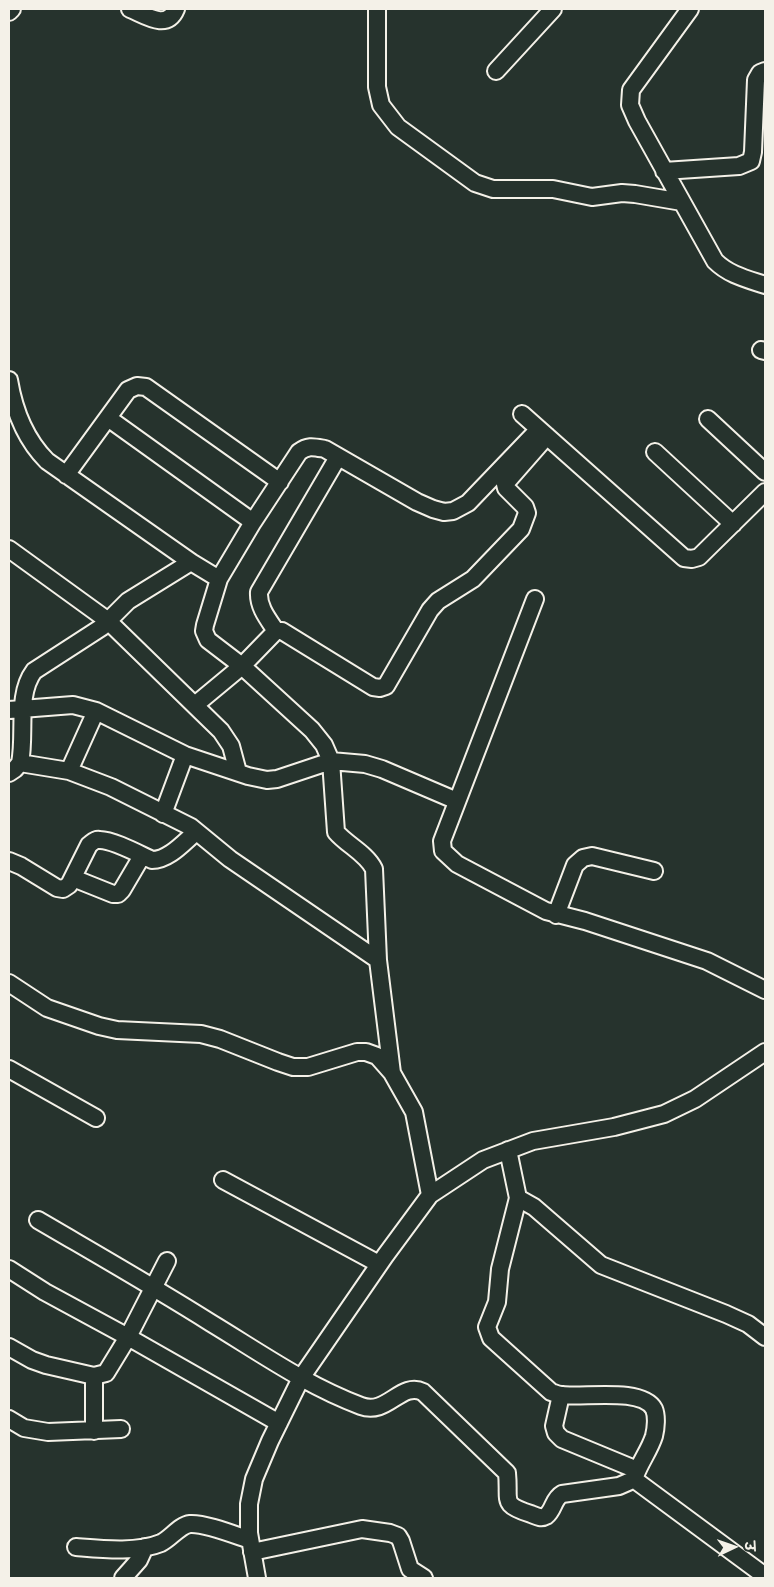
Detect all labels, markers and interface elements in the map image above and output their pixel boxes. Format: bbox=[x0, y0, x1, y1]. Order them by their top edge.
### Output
north arrow bbox=[709, 1522, 759, 1572]
text: उ bbox=[739, 1541, 759, 1551]

